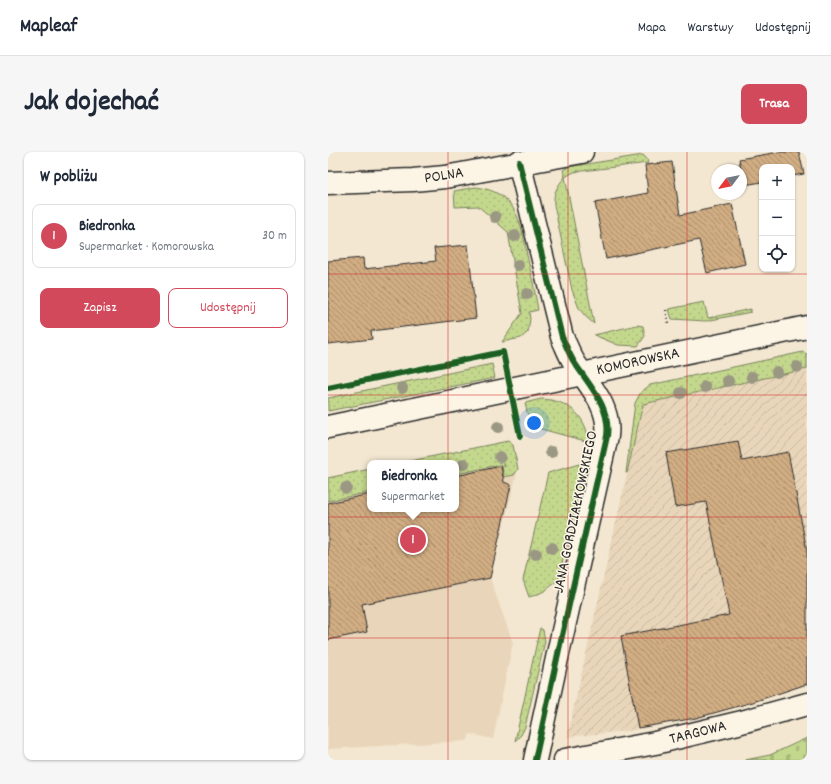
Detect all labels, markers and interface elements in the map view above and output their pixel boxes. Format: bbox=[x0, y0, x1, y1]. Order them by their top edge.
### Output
text: Mapleaf bbox=[20, 14, 77, 41]
text: Mapa bbox=[638, 18, 666, 38]
text: Warstwy bbox=[688, 18, 733, 38]
text: Udostępnij bbox=[755, 18, 811, 38]
text: Jak dojechać bbox=[24, 84, 159, 124]
button: Trasa bbox=[741, 84, 807, 124]
street label: POLNA bbox=[423, 162, 466, 190]
north arrow bbox=[711, 164, 747, 200]
map controls bbox=[759, 164, 795, 272]
button: + bbox=[759, 164, 795, 200]
text: W pobliżu bbox=[40, 166, 97, 190]
button: − bbox=[759, 200, 795, 236]
text: Biedronka bbox=[79, 216, 135, 238]
text: 1 bbox=[53, 227, 55, 246]
text: 30 m bbox=[262, 227, 287, 246]
button: locate bbox=[759, 236, 795, 272]
text: Supermarket · Komorowska bbox=[79, 238, 214, 257]
button: Zapisz bbox=[40, 288, 160, 328]
button: Udostępnij bbox=[168, 288, 288, 328]
street label: KOMOROWSKA bbox=[594, 342, 682, 382]
your location bbox=[524, 413, 544, 433]
street label: JANA GORDZIAŁKOWSKIEGO bbox=[548, 429, 604, 595]
popup bbox=[367, 460, 459, 512]
text: Biedronka bbox=[381, 466, 437, 488]
text: Supermarket bbox=[381, 488, 445, 507]
pin: 1 bbox=[400, 525, 426, 555]
street label: TARGOWA bbox=[667, 715, 729, 751]

